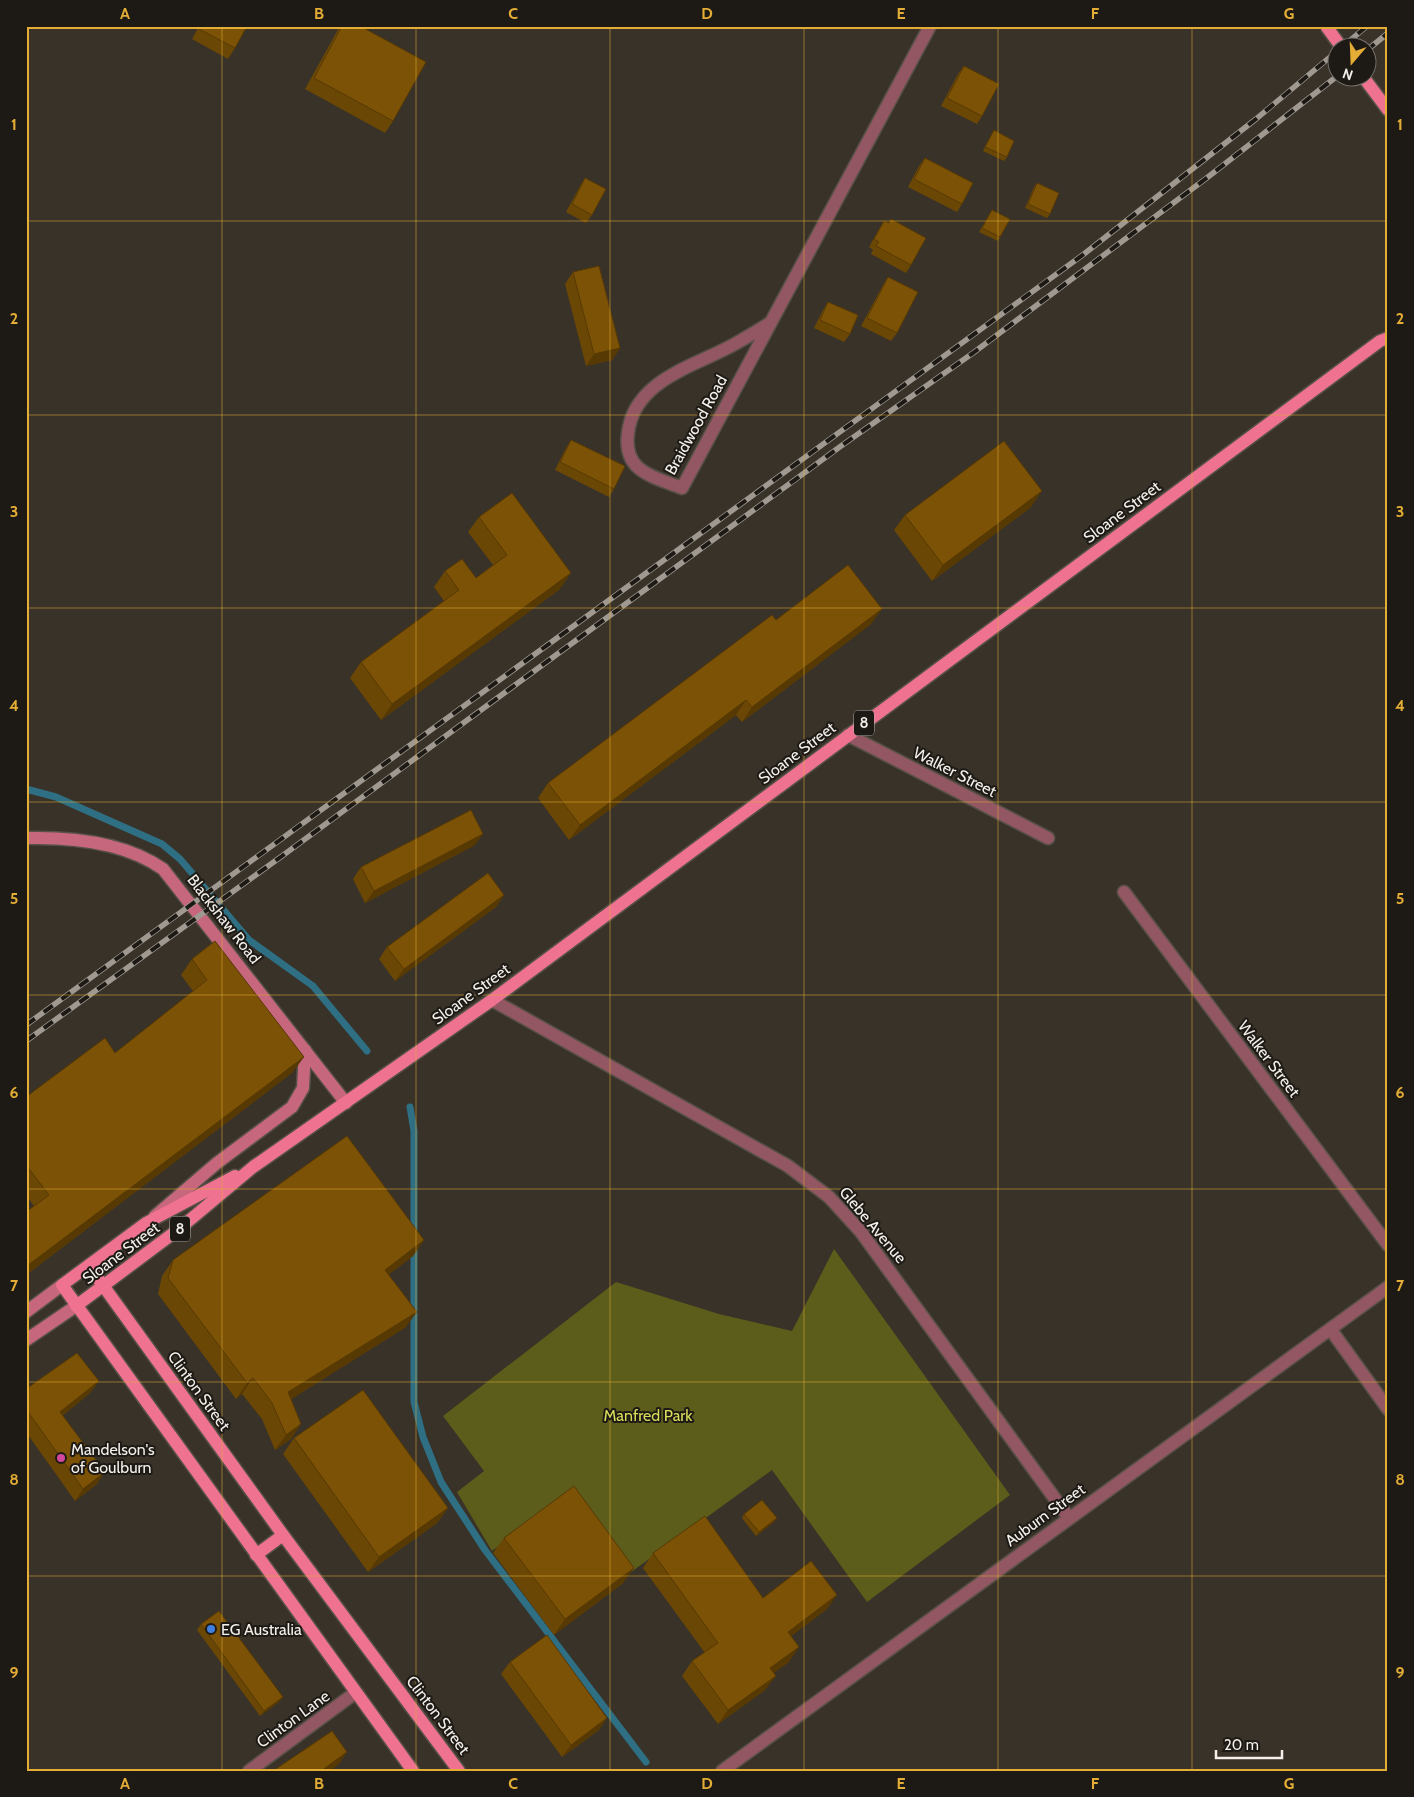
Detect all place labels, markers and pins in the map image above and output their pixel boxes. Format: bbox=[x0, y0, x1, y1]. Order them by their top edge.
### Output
place label: Mandelson's of Goulburn bbox=[71, 1440, 155, 1477]
marker: Mandelson's of Goulburn bbox=[55, 1452, 67, 1464]
place label: EG Australia bbox=[221, 1620, 302, 1639]
marker: EG Australia bbox=[205, 1623, 217, 1635]

